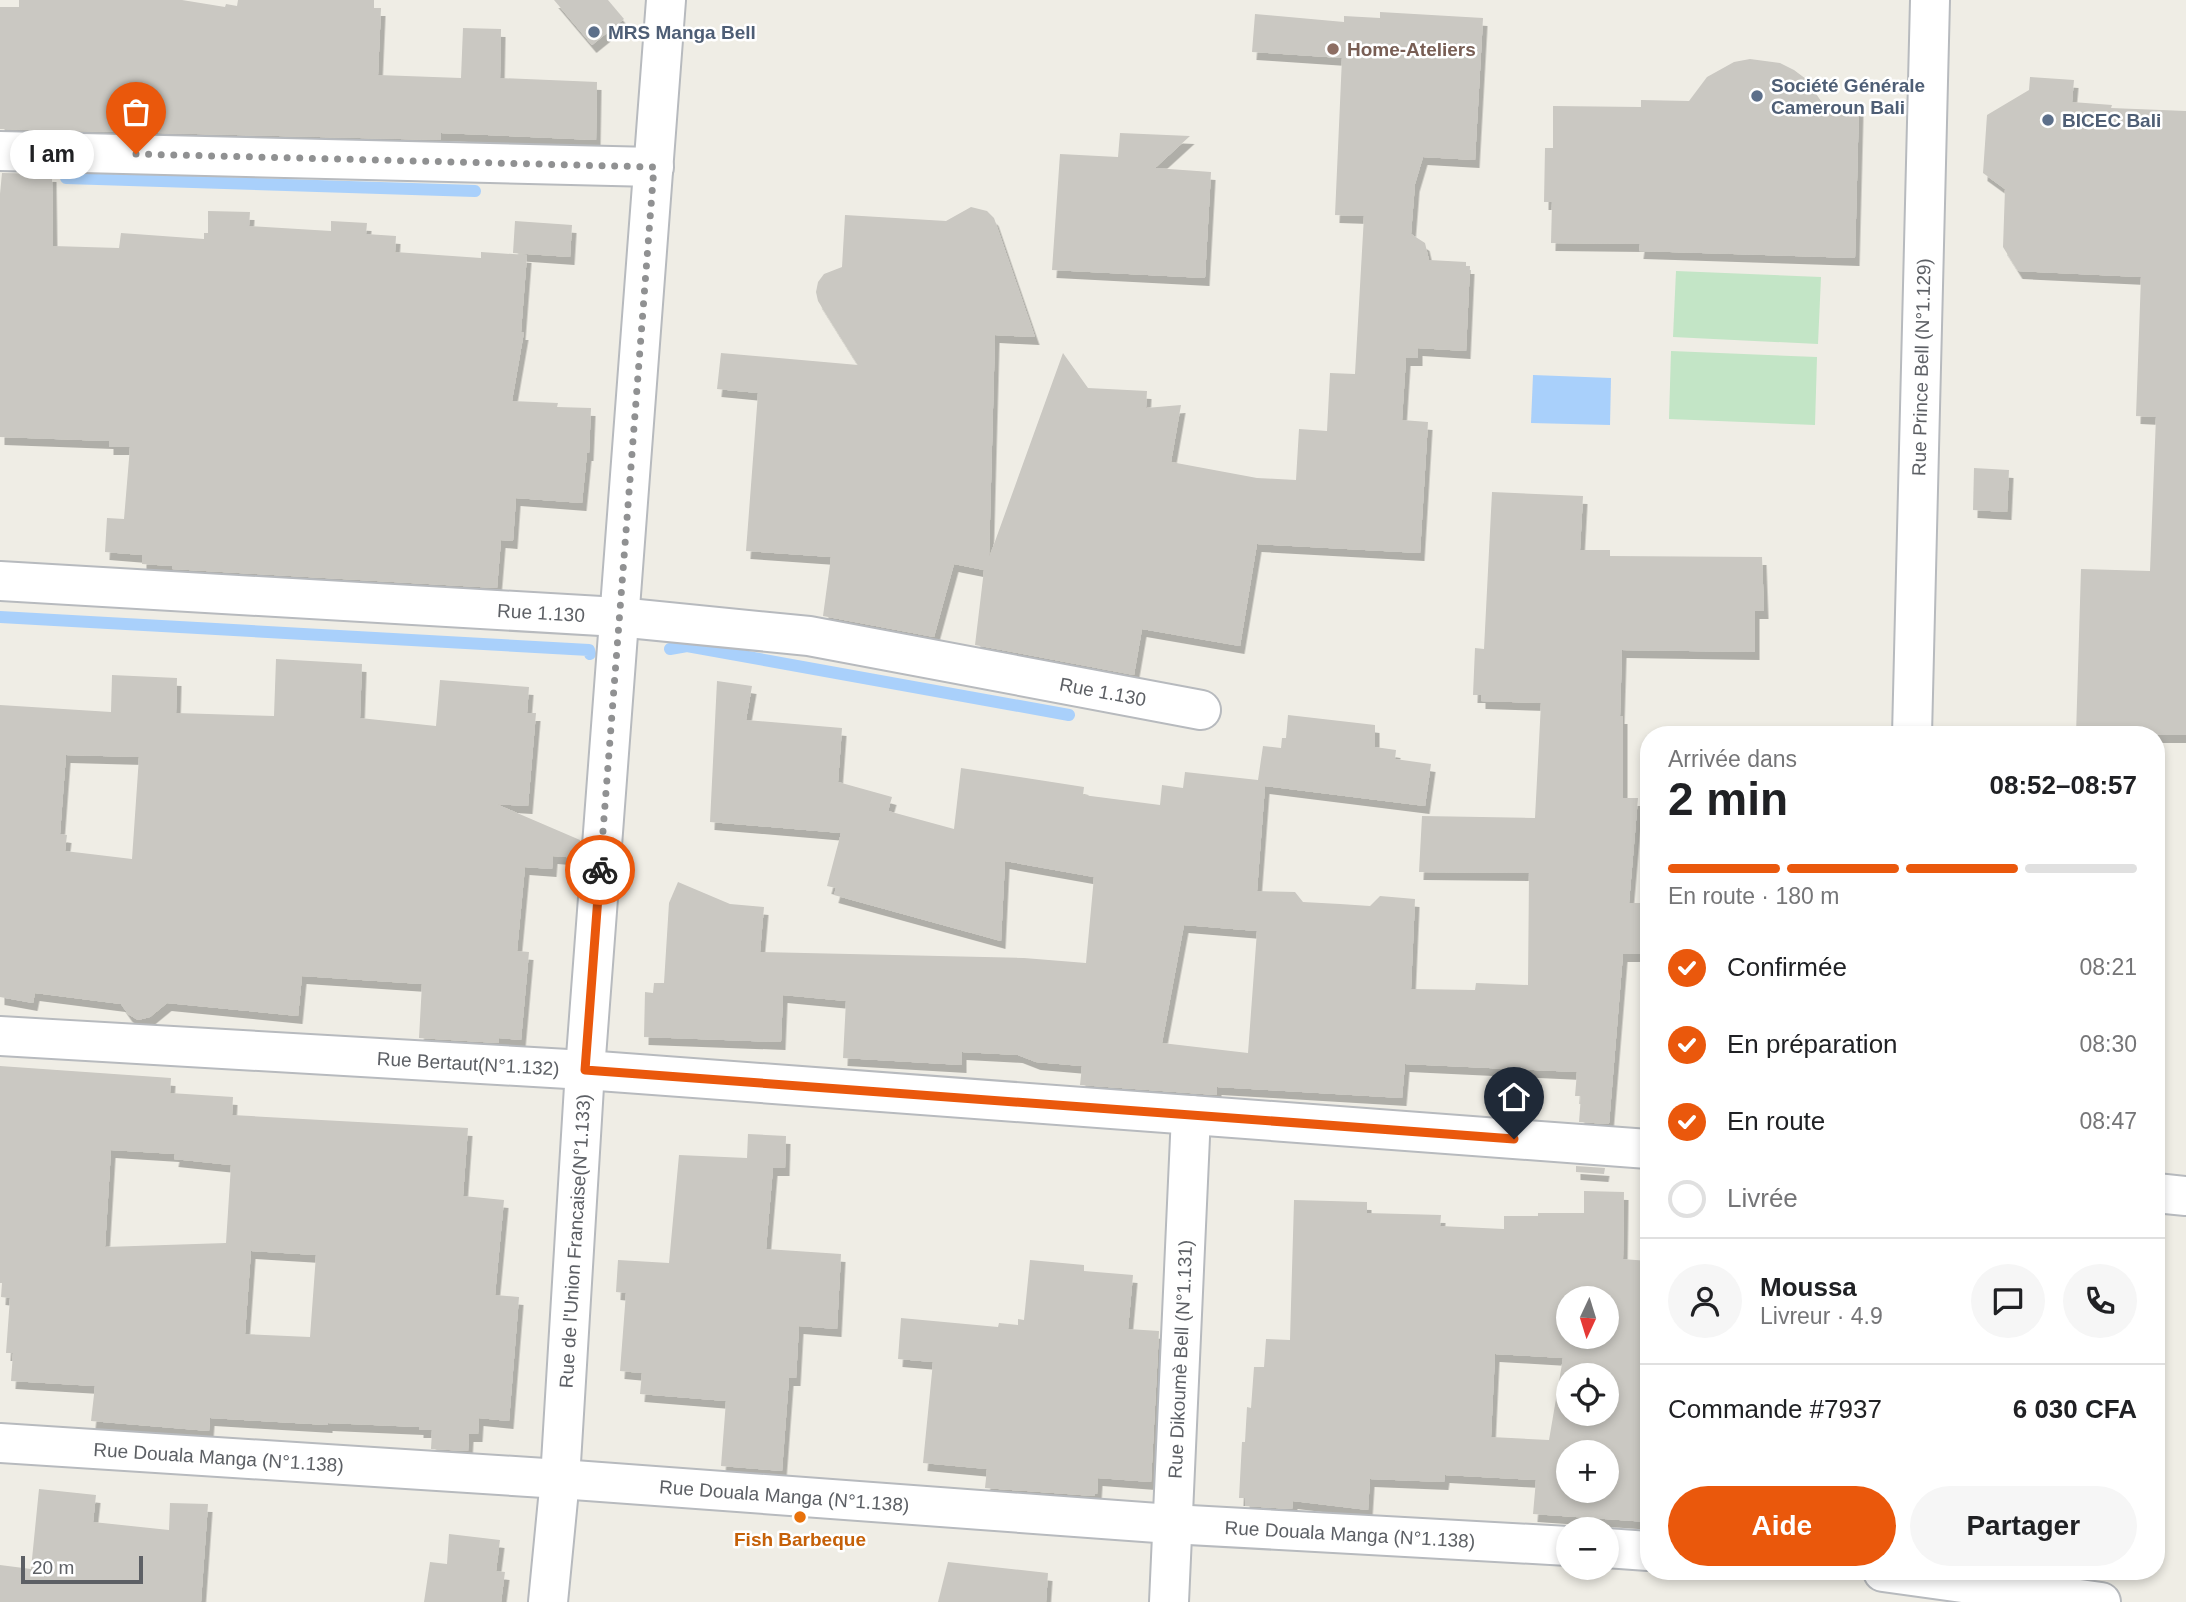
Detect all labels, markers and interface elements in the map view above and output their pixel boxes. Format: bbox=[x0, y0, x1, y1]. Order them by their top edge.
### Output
place label: MRS Manga Bell bbox=[608, 22, 756, 43]
marker: MRS Manga Bell bbox=[586, 24, 602, 40]
place label: Home-Ateliers bbox=[1347, 39, 1476, 60]
marker: Home-Ateliers bbox=[1325, 41, 1341, 57]
place label: Société Générale Cameroun Bali bbox=[1771, 75, 1925, 118]
pin bbox=[106, 82, 166, 154]
marker: Société Générale Cameroun Bali bbox=[1749, 88, 1765, 104]
icon: bag bbox=[117, 93, 155, 131]
place label: BICEC Bali bbox=[2062, 110, 2161, 131]
marker: BICEC Bali bbox=[2040, 112, 2056, 128]
callout: I am bbox=[10, 130, 94, 178]
text: I am bbox=[29, 141, 75, 167]
street label: Rue Prince Bell (N°1.129) bbox=[1908, 258, 1935, 476]
street label: Rue 1.130 bbox=[497, 600, 585, 626]
street label: Rue 1.130 bbox=[1058, 673, 1148, 710]
text: Arrivée dans bbox=[1668, 746, 1797, 772]
text: 08:52–08:57 bbox=[1990, 770, 2137, 800]
text: 2 min bbox=[1668, 773, 1788, 825]
courier bbox=[565, 835, 635, 905]
icon: bike bbox=[581, 851, 619, 889]
text: En route · 180 m bbox=[1668, 883, 1839, 909]
icon: check bbox=[1668, 949, 1706, 987]
text: Confirmée bbox=[1727, 952, 1847, 982]
text: 08:21 bbox=[2079, 954, 2137, 980]
icon: check bbox=[1668, 1026, 1706, 1064]
text: En préparation bbox=[1727, 1029, 1898, 1059]
text: 08:30 bbox=[2079, 1031, 2137, 1057]
street label: Rue Bertaut(N°1.132) bbox=[376, 1048, 560, 1080]
pin bbox=[1484, 1067, 1544, 1139]
icon: home bbox=[1495, 1078, 1533, 1116]
street label: Rue de l'Union Francaise(N°1.133) bbox=[556, 1093, 595, 1389]
icon: check bbox=[1668, 1103, 1706, 1141]
text: En route bbox=[1727, 1106, 1825, 1136]
text: 08:47 bbox=[2079, 1108, 2137, 1134]
text: Livrée bbox=[1727, 1183, 1798, 1213]
street label: Rue Dikoumè Bell (N°1.131) bbox=[1165, 1239, 1196, 1479]
button: person bbox=[1668, 1264, 1742, 1338]
button: chat bbox=[1971, 1264, 2045, 1338]
button: phone bbox=[2063, 1264, 2137, 1338]
text: Moussa bbox=[1760, 1272, 1857, 1302]
north arrow bbox=[1556, 1286, 1619, 1349]
map controls bbox=[1556, 1286, 1619, 1580]
text: Livreur · 4.9 bbox=[1760, 1303, 1883, 1329]
button: locate bbox=[1556, 1363, 1619, 1426]
text: Commande #7937 bbox=[1668, 1394, 1882, 1424]
text: 6 030 CFA bbox=[2013, 1394, 2137, 1424]
street label: Rue Douala Manga (N°1.138) bbox=[93, 1439, 344, 1476]
button: + bbox=[1556, 1440, 1619, 1503]
street label: Rue Douala Manga (N°1.138) bbox=[658, 1476, 910, 1516]
button: Aide bbox=[1668, 1486, 1896, 1566]
button: Partager bbox=[1910, 1486, 2137, 1566]
marker: Fish Barbeque bbox=[792, 1509, 808, 1525]
street label: Rue Douala Manga (N°1.138) bbox=[1224, 1517, 1476, 1552]
button: − bbox=[1556, 1517, 1619, 1580]
place label: Fish Barbeque bbox=[734, 1529, 866, 1550]
scale bar bbox=[21, 1553, 144, 1585]
text: 20 m bbox=[32, 1557, 74, 1578]

